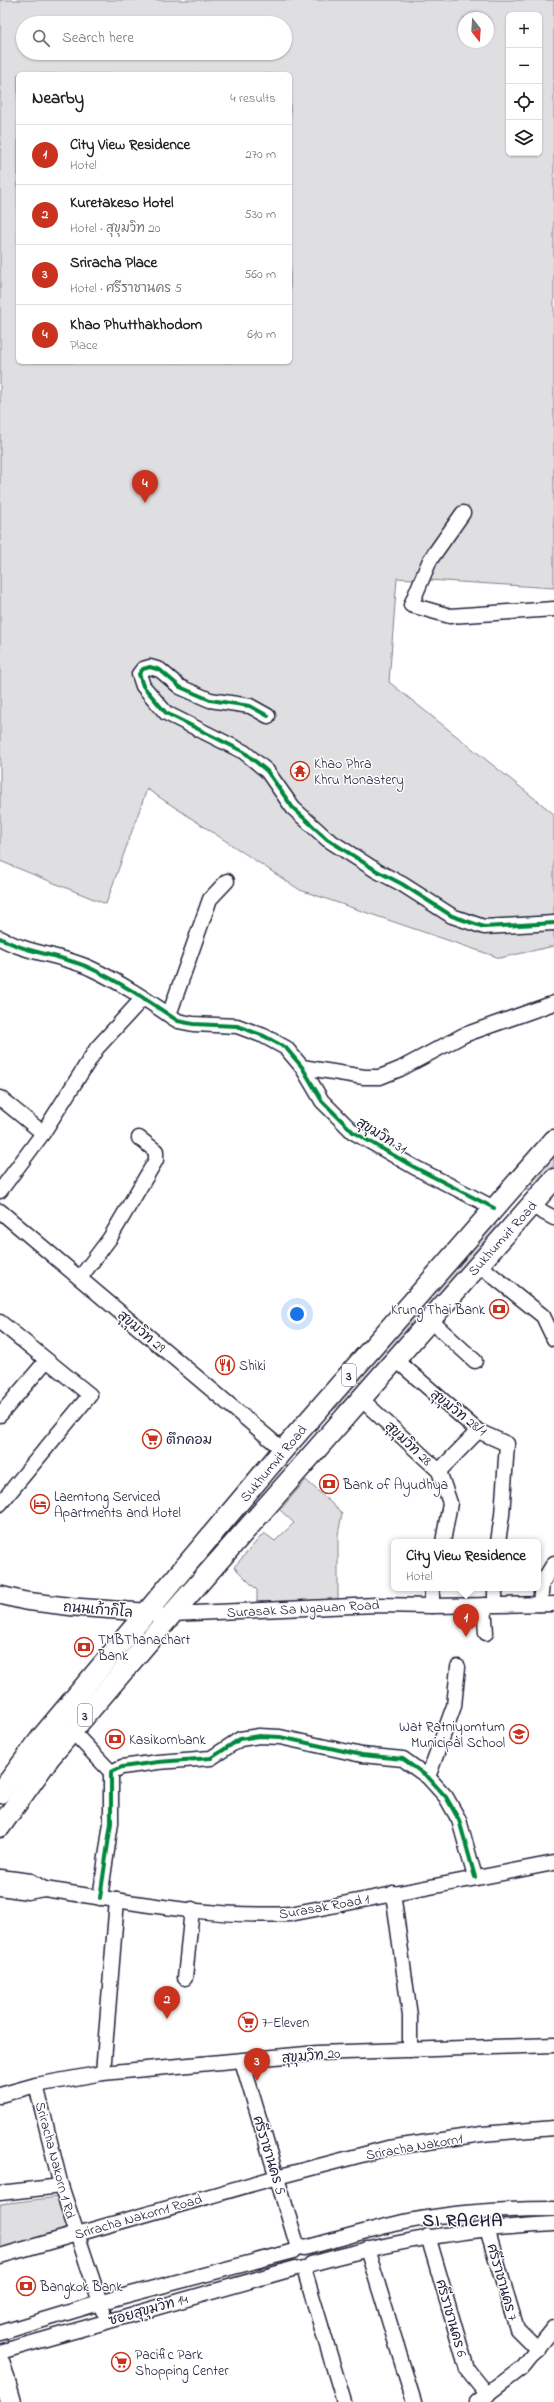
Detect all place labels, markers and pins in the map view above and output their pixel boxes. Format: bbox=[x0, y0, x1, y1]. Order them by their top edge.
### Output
pin: 4 bbox=[132, 470, 158, 503]
place label: Khao Phra Khru Monastery bbox=[314, 754, 404, 792]
temple icon: Khao Phra Khru Monastery bbox=[289, 760, 311, 782]
bank icon: Krung Thai Bank bbox=[488, 1298, 510, 1320]
place label: Krung Thai Bank bbox=[391, 1300, 486, 1322]
restaurant icon: Shiki bbox=[214, 1354, 236, 1376]
place label: Shiki bbox=[239, 1356, 266, 1377]
supermarket icon: ตึกคอม bbox=[141, 1428, 163, 1450]
place label: ตึกคอม bbox=[166, 1430, 212, 1451]
bank icon: Bank of Ayudhya bbox=[318, 1473, 340, 1495]
place label: Bank of Ayudhya bbox=[342, 1475, 448, 1497]
place label: Laemtong Serviced Apartments and Hotel bbox=[54, 1487, 181, 1524]
hotel icon: Laemtong Serviced Apartments and Hotel bbox=[29, 1493, 51, 1515]
pin: 1 bbox=[453, 1604, 479, 1637]
place label: TMBThanachart Bank bbox=[97, 1630, 190, 1667]
bank icon: TMBThanachart Bank bbox=[73, 1636, 95, 1658]
place label: Wat Ratniyomtum Municipal School bbox=[399, 1717, 505, 1754]
school or university icon: Wat Ratniyomtum Municipal School bbox=[508, 1723, 530, 1745]
bank icon: Kasikornbank bbox=[104, 1728, 126, 1750]
place label: Kasikornbank bbox=[129, 1730, 207, 1751]
pin: 2 bbox=[154, 1986, 180, 2019]
supermarket icon: 7-Eleven bbox=[237, 2011, 259, 2033]
place label: 7-Eleven bbox=[262, 2013, 309, 2034]
pin: 3 bbox=[244, 2048, 270, 2081]
bank icon: Bangkok Bank bbox=[15, 2275, 37, 2297]
place label: Bangkok Bank bbox=[39, 2277, 123, 2299]
place label: Pacific Park Shopping Center bbox=[135, 2345, 229, 2383]
supermarket icon: Pacific Park Shopping Center bbox=[110, 2351, 132, 2373]

